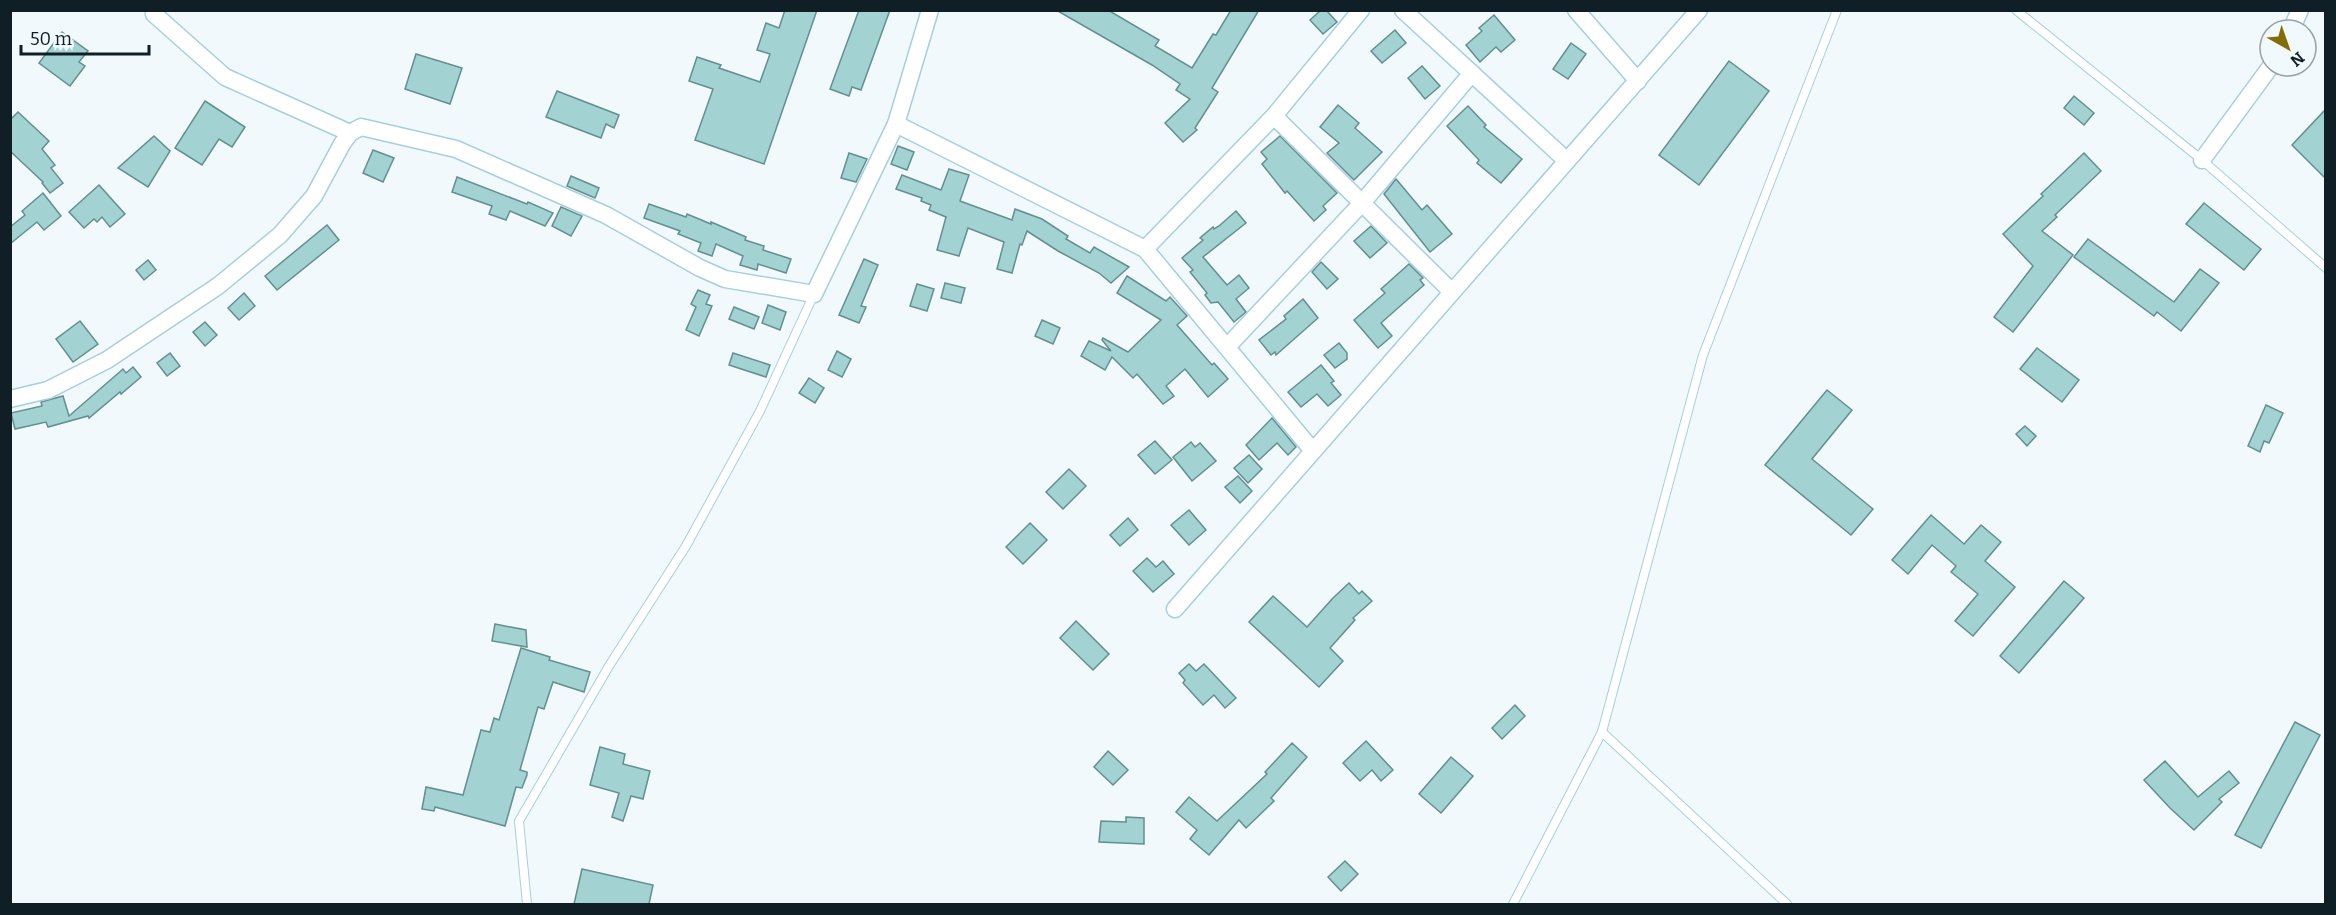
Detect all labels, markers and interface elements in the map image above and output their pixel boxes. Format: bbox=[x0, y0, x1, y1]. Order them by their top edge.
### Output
scale bar bbox=[21, 18, 148, 56]
north arrow bbox=[2258, 18, 2318, 78]
text: 50 m bbox=[30, 28, 72, 50]
text: N bbox=[2286, 48, 2308, 70]

